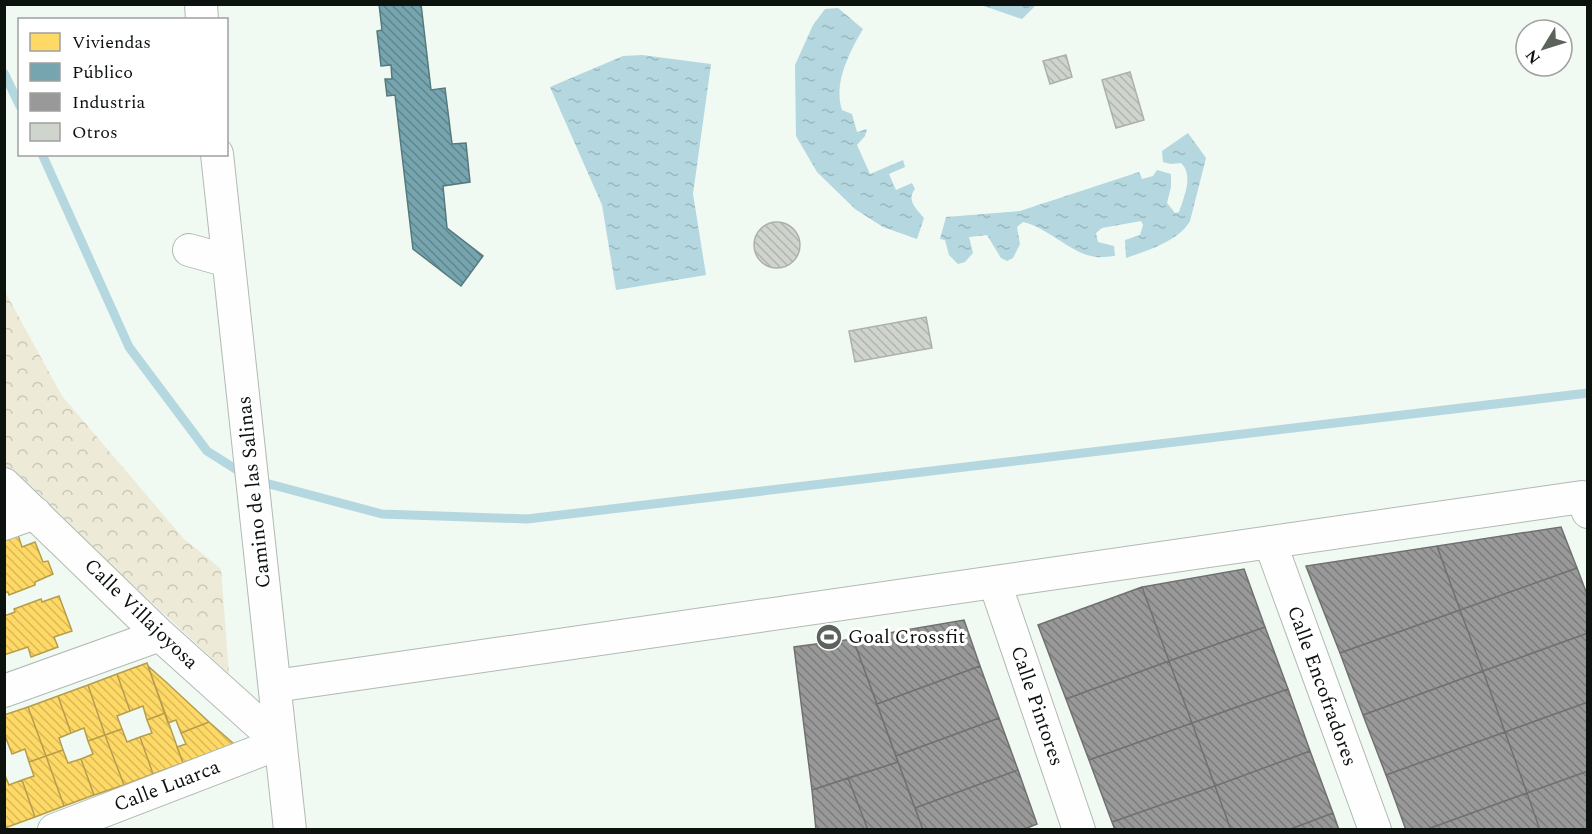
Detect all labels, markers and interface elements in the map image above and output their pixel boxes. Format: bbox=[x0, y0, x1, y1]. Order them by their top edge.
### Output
legend bbox=[18, 18, 228, 156]
north arrow bbox=[1514, 18, 1574, 78]
text: Viviendas bbox=[72, 29, 151, 56]
text: N bbox=[1519, 44, 1546, 69]
text: Público bbox=[72, 59, 133, 86]
text: Industria bbox=[72, 89, 146, 116]
text: Otros bbox=[72, 119, 118, 146]
street label: Camino de las Salinas bbox=[229, 394, 279, 590]
street label: Calle Villajoyosa bbox=[77, 551, 205, 677]
street label: Calle Encofradores bbox=[1279, 602, 1365, 770]
sports icon: Goal Crossfit bbox=[814, 622, 844, 652]
place label: Goal Crossfit bbox=[848, 622, 965, 652]
street label: Calle Pintores bbox=[1002, 642, 1072, 770]
street label: Calle Luarca bbox=[110, 752, 225, 820]

